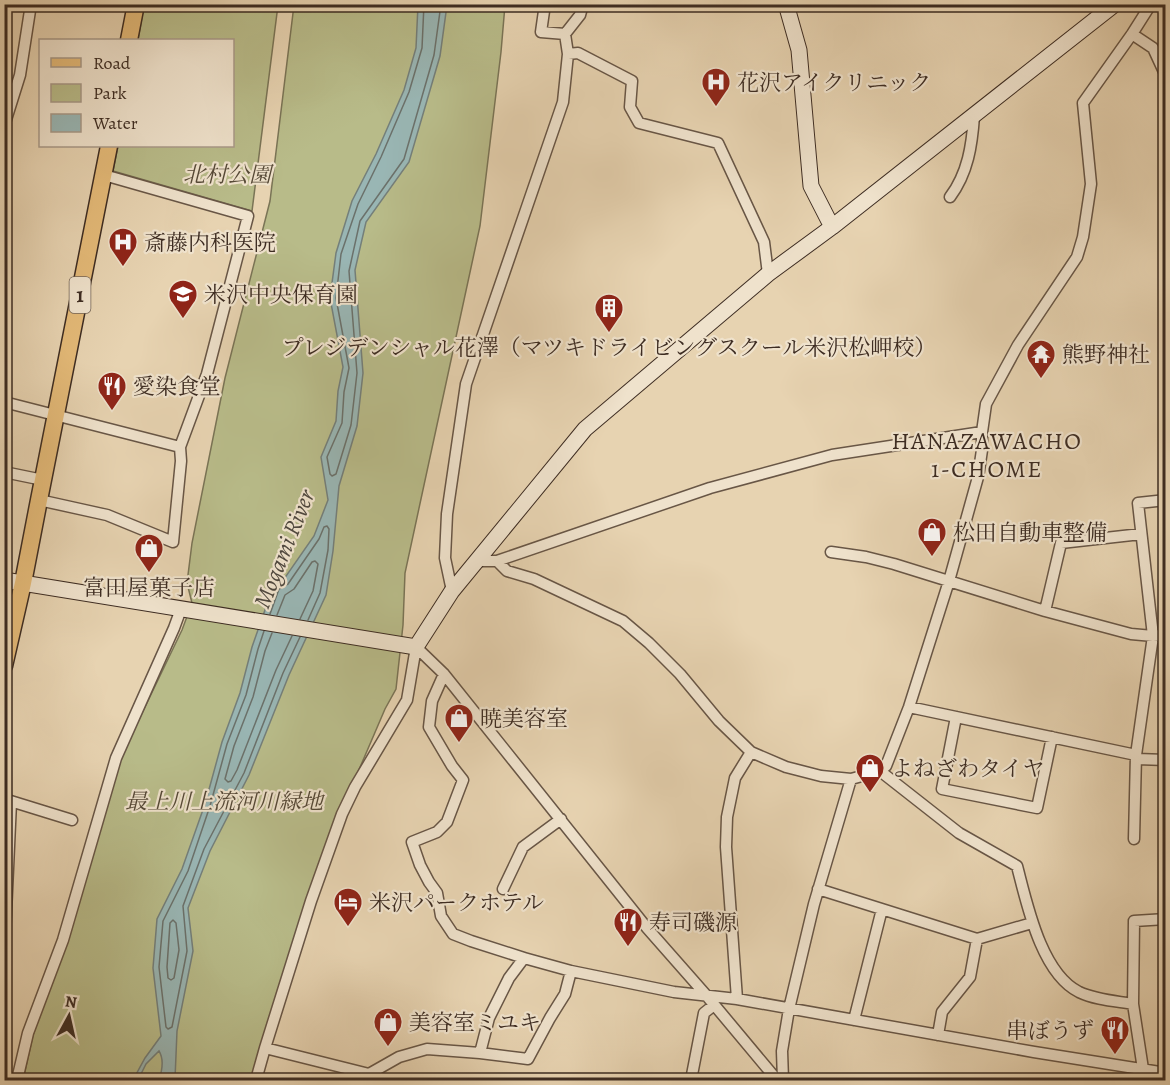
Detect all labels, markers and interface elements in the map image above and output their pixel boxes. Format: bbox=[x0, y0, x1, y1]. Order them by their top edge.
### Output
legend bbox=[39, 39, 234, 147]
text: Road bbox=[93, 51, 131, 75]
hospital icon: 花沢アイクリニック bbox=[700, 66, 732, 108]
place label: 花沢アイクリニック bbox=[737, 68, 931, 98]
text: Park bbox=[93, 81, 127, 105]
text: Water bbox=[92, 111, 138, 135]
park label: 北村公園 bbox=[183, 160, 274, 190]
hospital icon: 斎藤内科医院 bbox=[107, 226, 139, 268]
place label: 斎藤内科医院 bbox=[144, 228, 276, 258]
road number: 1 bbox=[70, 277, 90, 313]
school or university icon: 米沢中央保育園 bbox=[167, 278, 199, 320]
place label: 米沢中央保育園 bbox=[204, 280, 358, 310]
building icon: プレジデンシャル花澤（マツキドライビングスクール米沢松岬校） bbox=[593, 292, 625, 334]
place label: プレジデンシャル花澤（マツキドライビングスクール米沢松岬校） bbox=[282, 333, 936, 363]
temple icon: 熊野神社 bbox=[1025, 338, 1057, 380]
place label: 熊野神社 bbox=[1062, 340, 1150, 370]
restaurant icon: 愛染食堂 bbox=[96, 370, 128, 412]
place label: 愛染食堂 bbox=[133, 372, 221, 402]
district label: HANAZAWACHO 1-CHOME bbox=[892, 425, 1082, 485]
water label: Mogami River bbox=[246, 484, 323, 613]
shop icon: 松田自動車整備 bbox=[916, 516, 948, 558]
place label: 松田自動車整備 bbox=[953, 518, 1107, 548]
shop icon: 富田屋菓子店 bbox=[133, 532, 165, 574]
place label: 富田屋菓子店 bbox=[83, 573, 215, 603]
shop icon: 暁美容室 bbox=[443, 702, 475, 744]
place label: 暁美容室 bbox=[480, 704, 568, 734]
shop icon: よねざわタイヤ bbox=[854, 752, 886, 794]
place label: よねざわタイヤ bbox=[891, 754, 1045, 784]
park label: 最上川上流河川緑地 bbox=[125, 787, 325, 817]
hotel icon: 米沢パークホテル bbox=[332, 886, 364, 928]
place label: 米沢パークホテル bbox=[369, 888, 544, 918]
restaurant icon: 寿司磯源 bbox=[612, 906, 644, 948]
place label: 寿司磯源 bbox=[649, 908, 737, 938]
north arrow bbox=[39, 986, 99, 1046]
text: N bbox=[64, 990, 79, 1014]
shop icon: 美容室ミユキ bbox=[372, 1006, 404, 1048]
place label: 美容室ミユキ bbox=[409, 1008, 541, 1038]
restaurant icon: 串ぼうず bbox=[1099, 1014, 1131, 1056]
place label: 串ぼうず bbox=[1006, 1016, 1094, 1046]

